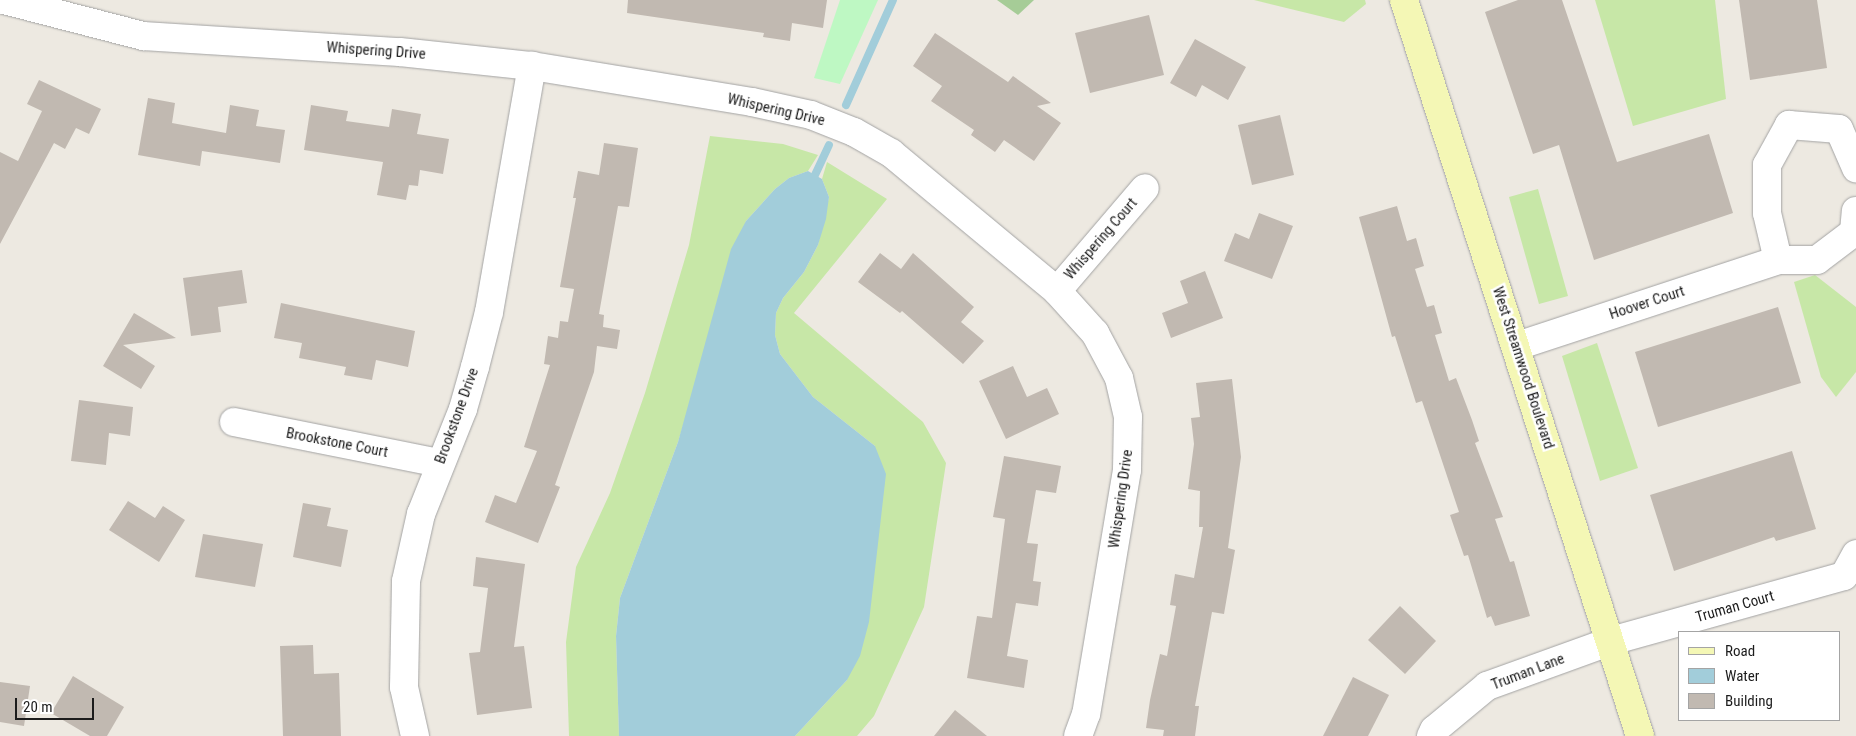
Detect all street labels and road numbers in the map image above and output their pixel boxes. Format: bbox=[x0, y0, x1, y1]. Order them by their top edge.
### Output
street label: Whispering Drive bbox=[326, 39, 426, 63]
street label: Whispering Drive bbox=[726, 90, 826, 130]
street label: Whispering Court bbox=[1061, 195, 1141, 283]
street label: Hoover Court bbox=[1607, 282, 1687, 324]
street label: West Streamwood Boulevard bbox=[1488, 285, 1558, 451]
street label: Brookstone Drive bbox=[431, 366, 483, 466]
street label: Brookstone Court bbox=[284, 424, 390, 462]
street label: Whispering Drive bbox=[1105, 449, 1137, 549]
street label: Truman Court bbox=[1694, 587, 1776, 627]
street label: Truman Lane bbox=[1489, 650, 1567, 694]

